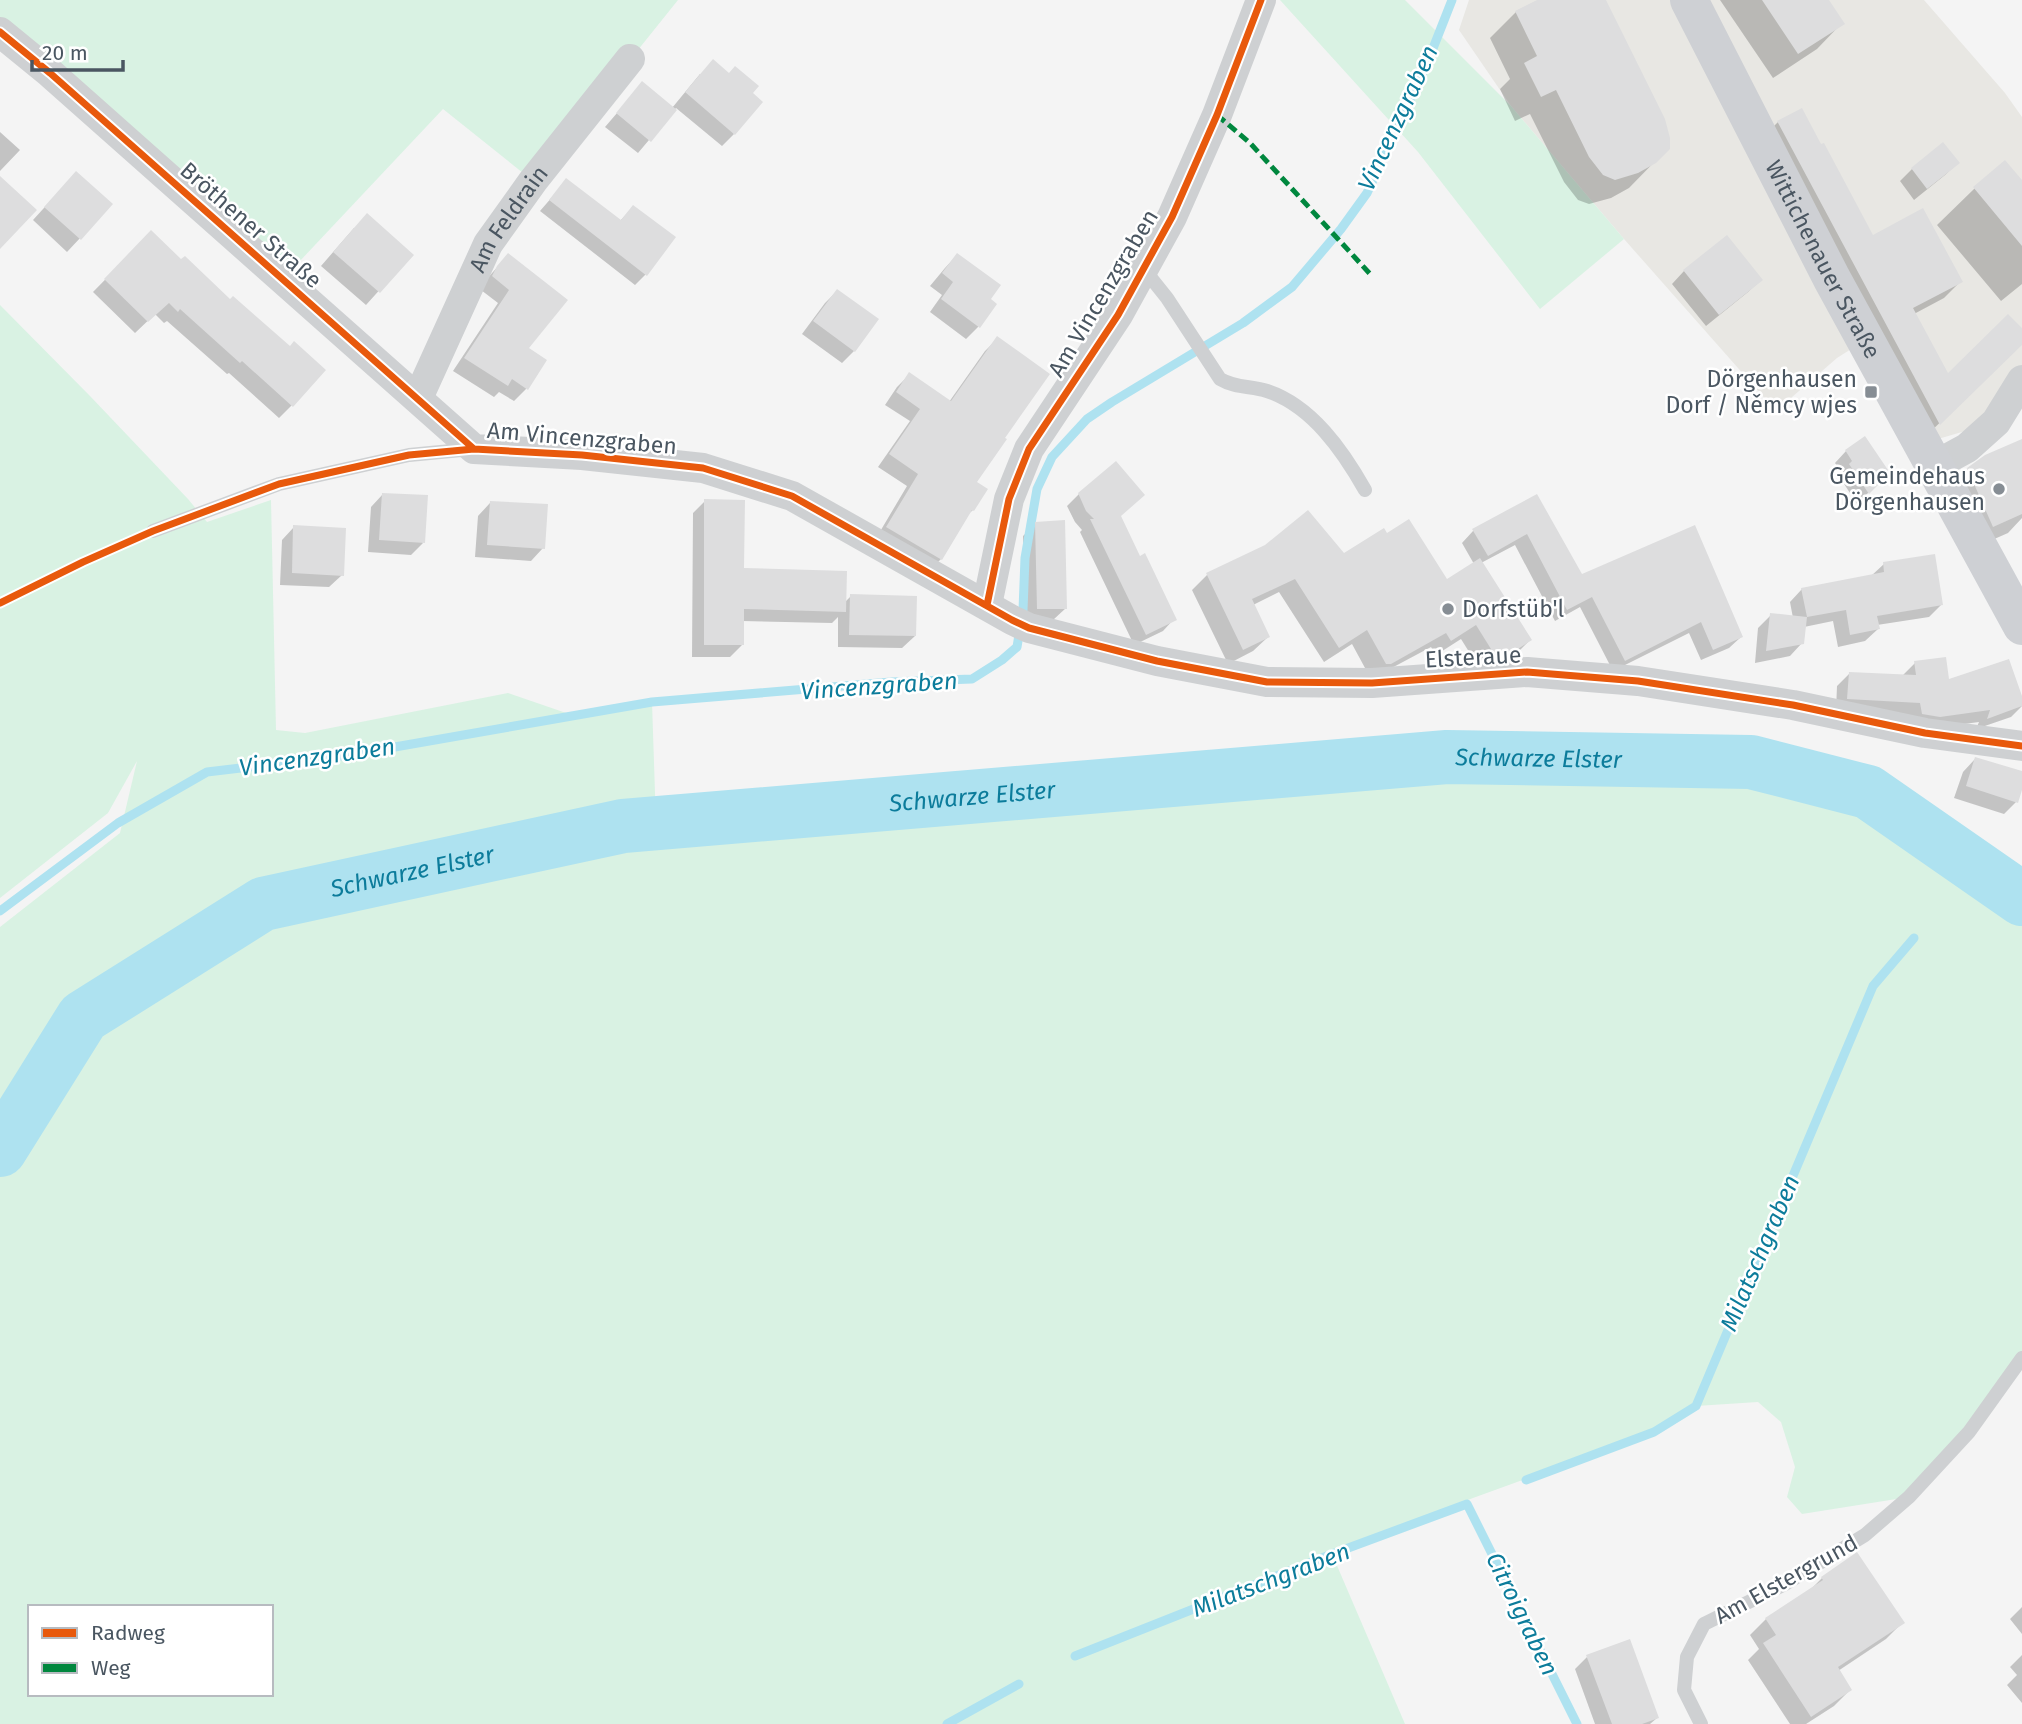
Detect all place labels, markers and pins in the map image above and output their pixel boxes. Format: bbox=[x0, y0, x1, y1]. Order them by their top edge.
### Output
place label: Dörgenhausen Dorf / Němcy wjes bbox=[1665, 365, 1857, 419]
marker: Dörgenhausen Dorf / Němcy wjes bbox=[1863, 384, 1879, 400]
place label: Gemeindehaus Dörgenhausen bbox=[1829, 462, 1985, 516]
marker: Gemeindehaus Dörgenhausen bbox=[1991, 481, 2007, 497]
place label: Dorfstüb'l bbox=[1462, 595, 1565, 623]
marker: Dorfstüb'l bbox=[1440, 601, 1456, 617]

